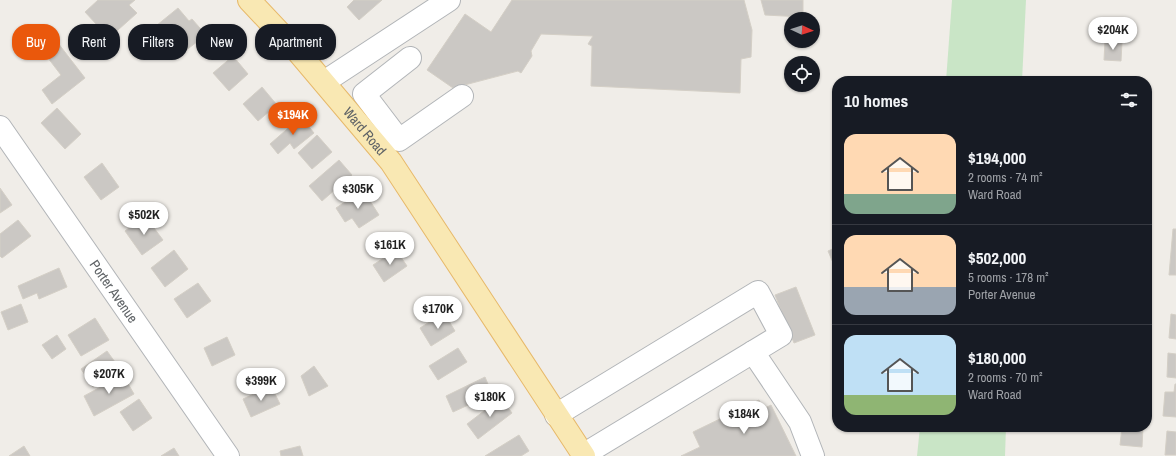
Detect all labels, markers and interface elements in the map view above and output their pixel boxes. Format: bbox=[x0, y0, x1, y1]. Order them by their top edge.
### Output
north arrow bbox=[784, 12, 820, 48]
map controls bbox=[784, 12, 820, 92]
pin: $204K bbox=[1085, 17, 1141, 51]
text: $204K bbox=[1097, 21, 1129, 38]
chip: Buy bbox=[12, 24, 60, 60]
chip: Rent bbox=[68, 24, 120, 60]
chip: Filters bbox=[128, 24, 188, 60]
chip: New bbox=[196, 24, 247, 60]
chip: Apartment bbox=[255, 24, 336, 60]
button: locate bbox=[784, 56, 820, 92]
text: 10 homes bbox=[844, 89, 908, 112]
icon: filters bbox=[1118, 89, 1140, 111]
pin: $194K bbox=[265, 102, 321, 136]
street label: Ward Road bbox=[339, 103, 390, 159]
text: $194K bbox=[277, 106, 309, 123]
text: $194,000 bbox=[968, 146, 1026, 169]
icon: home bbox=[876, 150, 924, 198]
text: 2 rooms · 74 m² bbox=[968, 169, 1043, 186]
pin: $305K bbox=[330, 176, 386, 210]
text: $305K bbox=[342, 180, 374, 197]
text: Ward Road bbox=[968, 186, 1022, 203]
pin: $502K bbox=[116, 202, 172, 236]
text: $502K bbox=[128, 206, 160, 223]
pin: $161K bbox=[362, 232, 418, 266]
text: $161K bbox=[374, 236, 406, 253]
text: $502,000 bbox=[968, 246, 1026, 269]
icon: home bbox=[876, 251, 924, 299]
street label: Porter Avenue bbox=[86, 256, 142, 326]
text: 5 rooms · 178 m² bbox=[968, 269, 1049, 286]
text: Porter Avenue bbox=[968, 286, 1035, 303]
pin: $170K bbox=[410, 296, 466, 330]
text: $170K bbox=[422, 300, 454, 317]
text: $180,000 bbox=[968, 346, 1026, 369]
icon: home bbox=[876, 351, 924, 399]
pin: $207K bbox=[81, 361, 137, 395]
text: $207K bbox=[93, 365, 125, 382]
pin: $399K bbox=[233, 368, 289, 402]
text: 2 rooms · 70 m² bbox=[968, 369, 1043, 386]
text: $399K bbox=[245, 372, 277, 389]
pin: $180K bbox=[462, 384, 518, 418]
text: Ward Road bbox=[968, 386, 1022, 403]
text: $180K bbox=[474, 388, 506, 405]
pin: $184K bbox=[716, 401, 772, 435]
text: $184K bbox=[728, 405, 760, 422]

